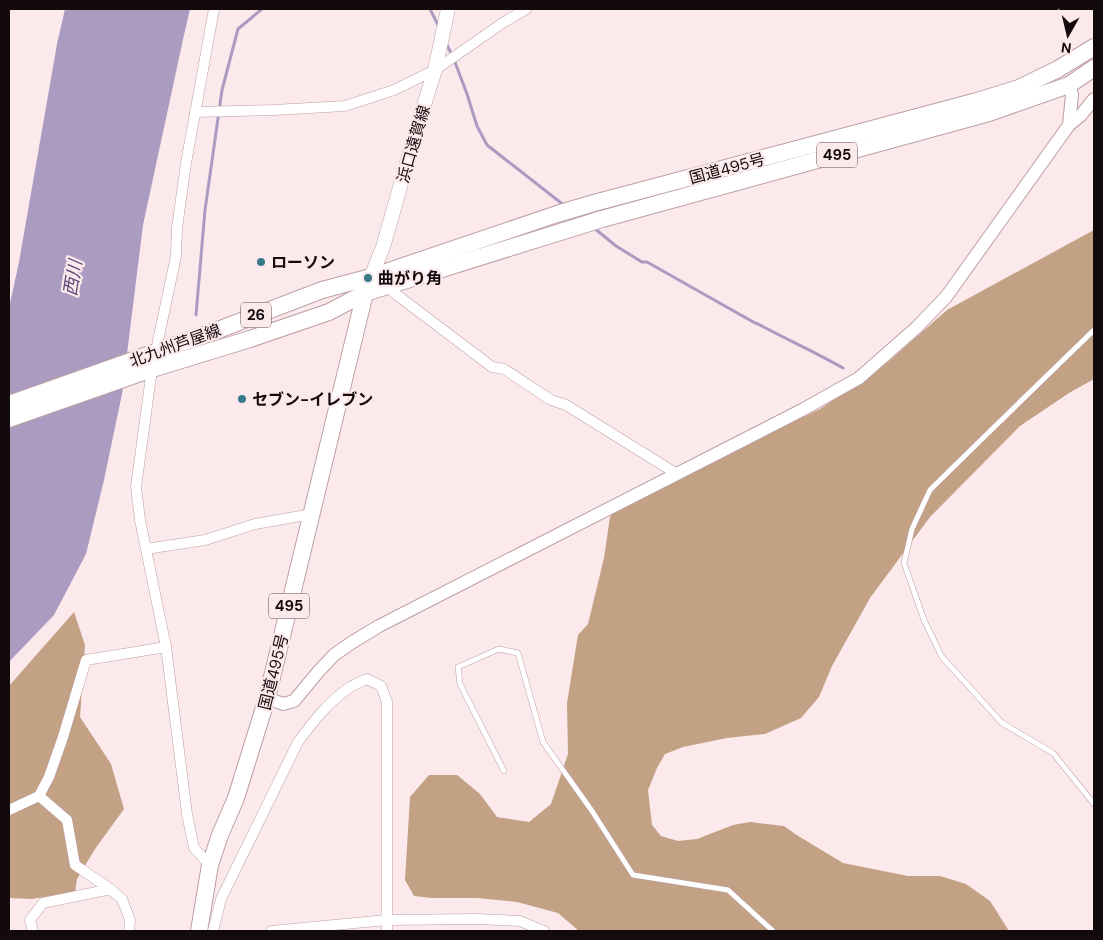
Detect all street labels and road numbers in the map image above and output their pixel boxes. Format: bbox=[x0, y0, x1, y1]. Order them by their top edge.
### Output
street label: 浜口遠賀線 bbox=[392, 103, 435, 185]
road number: 495 bbox=[817, 142, 857, 168]
street label: 国道495号 bbox=[687, 148, 767, 189]
road number: 26 bbox=[241, 302, 271, 328]
street label: 北九州芦屋線 bbox=[126, 319, 224, 372]
road number: 495 bbox=[269, 594, 309, 618]
street label: 国道495号 bbox=[254, 632, 293, 712]

